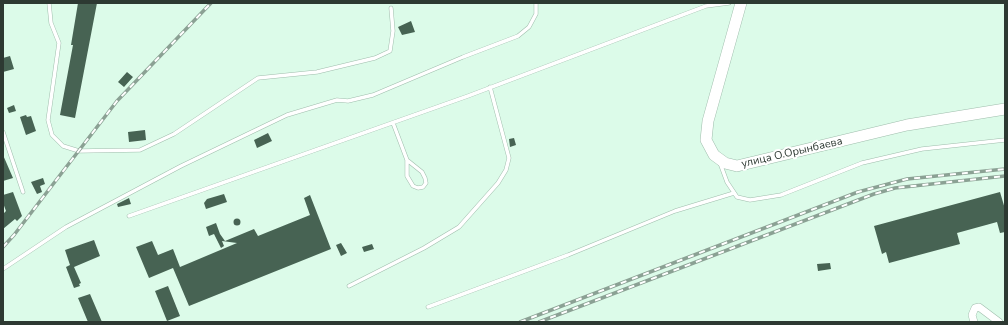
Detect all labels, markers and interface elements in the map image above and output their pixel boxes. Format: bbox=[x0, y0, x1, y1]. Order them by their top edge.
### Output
street label: улица О.Орынбаева bbox=[740, 135, 844, 171]

